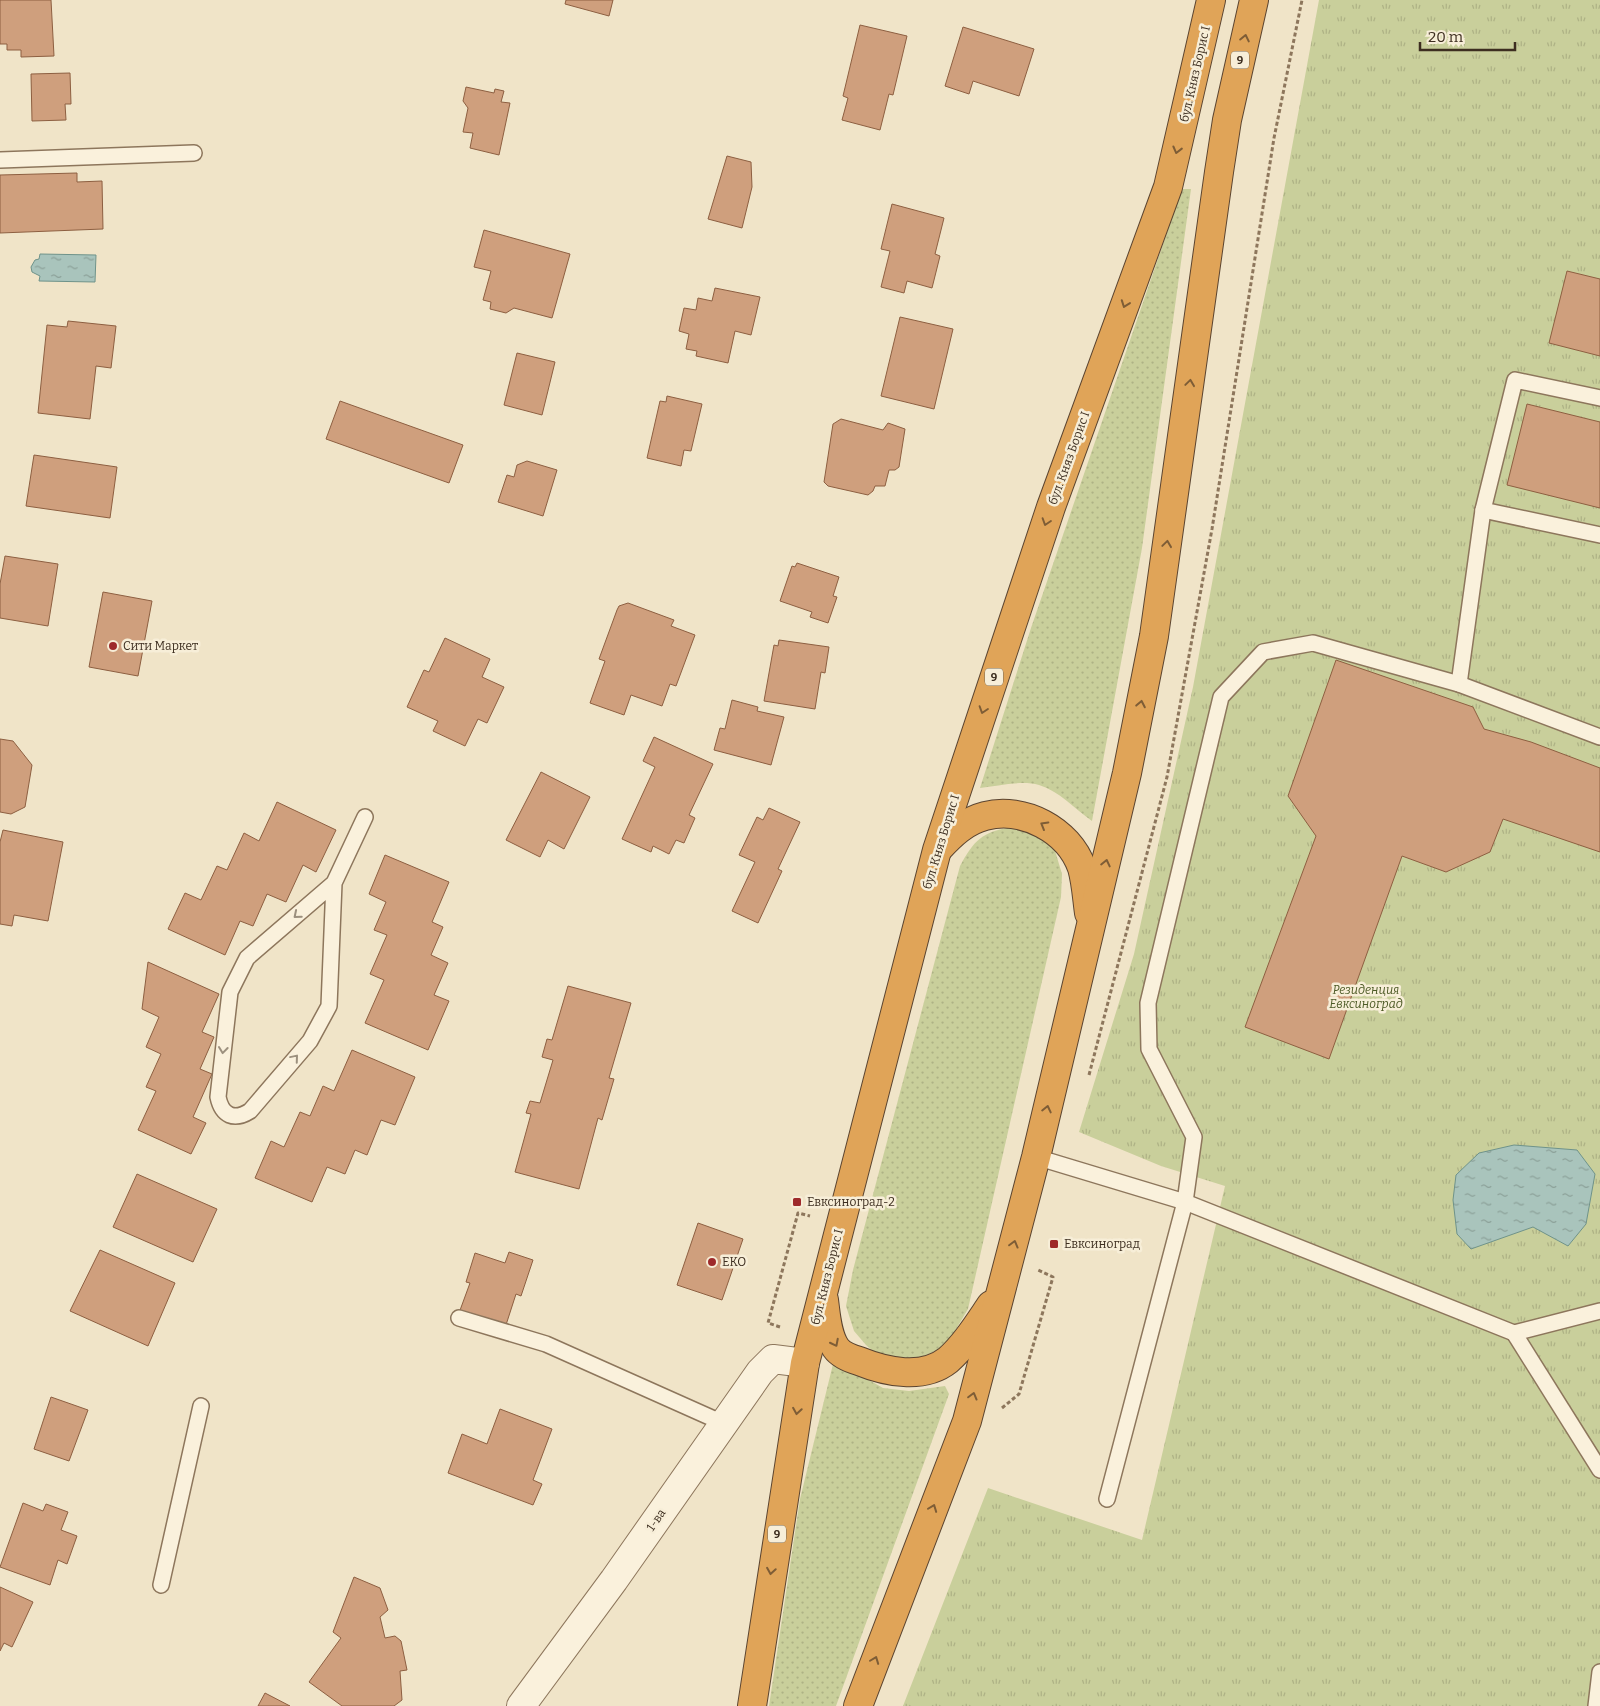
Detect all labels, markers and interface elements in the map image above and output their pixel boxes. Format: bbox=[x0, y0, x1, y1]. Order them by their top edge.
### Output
scale bar bbox=[1420, 20, 1515, 52]
street label: бул. Княз Борис I bbox=[1177, 25, 1213, 123]
text: 20 m bbox=[1428, 28, 1464, 46]
one-way arrow bbox=[1239, 34, 1250, 43]
road number: 9 bbox=[1231, 52, 1249, 68]
one-way arrow bbox=[1172, 145, 1183, 154]
one-way arrow bbox=[1121, 299, 1131, 307]
one-way arrow bbox=[1184, 379, 1194, 387]
street label: бул. Княз Борис I bbox=[1046, 410, 1092, 506]
one-way arrow bbox=[1042, 518, 1052, 526]
one-way arrow bbox=[1161, 540, 1172, 548]
place label: Сити Маркет bbox=[123, 639, 198, 653]
marker: Сити Маркет bbox=[107, 640, 119, 652]
road number: 9 bbox=[985, 669, 1003, 686]
one-way arrow bbox=[1135, 700, 1146, 709]
one-way arrow bbox=[979, 705, 989, 713]
street label: бул. Княз Борис I bbox=[920, 793, 962, 891]
one-way arrow bbox=[1040, 822, 1049, 832]
one-way arrow bbox=[1100, 858, 1111, 867]
one-way arrow bbox=[294, 909, 303, 918]
park label: Резиденция Евксиноград bbox=[1329, 983, 1403, 1011]
one-way arrow bbox=[218, 1046, 229, 1054]
one-way arrow bbox=[289, 1055, 298, 1064]
one-way arrow bbox=[1041, 1105, 1052, 1114]
place label: Евксиноград-2 bbox=[807, 1195, 895, 1209]
marker: Евксиноград-2 bbox=[791, 1196, 803, 1208]
street label: бул. Княз Борис I bbox=[808, 1228, 846, 1326]
place label: Евксиноград bbox=[1064, 1237, 1140, 1251]
marker: Евксиноград bbox=[1048, 1238, 1060, 1250]
one-way arrow bbox=[1008, 1240, 1018, 1248]
place label: ЕКО bbox=[722, 1255, 746, 1269]
marker: ЕКО bbox=[706, 1256, 718, 1268]
one-way arrow bbox=[829, 1337, 839, 1346]
one-way arrow bbox=[967, 1392, 978, 1401]
one-way arrow bbox=[792, 1407, 803, 1415]
one-way arrow bbox=[927, 1505, 937, 1513]
street label: 1-ва bbox=[643, 1506, 669, 1534]
road number: 9 bbox=[768, 1526, 786, 1542]
one-way arrow bbox=[767, 1567, 777, 1576]
one-way arrow bbox=[869, 1657, 879, 1665]

